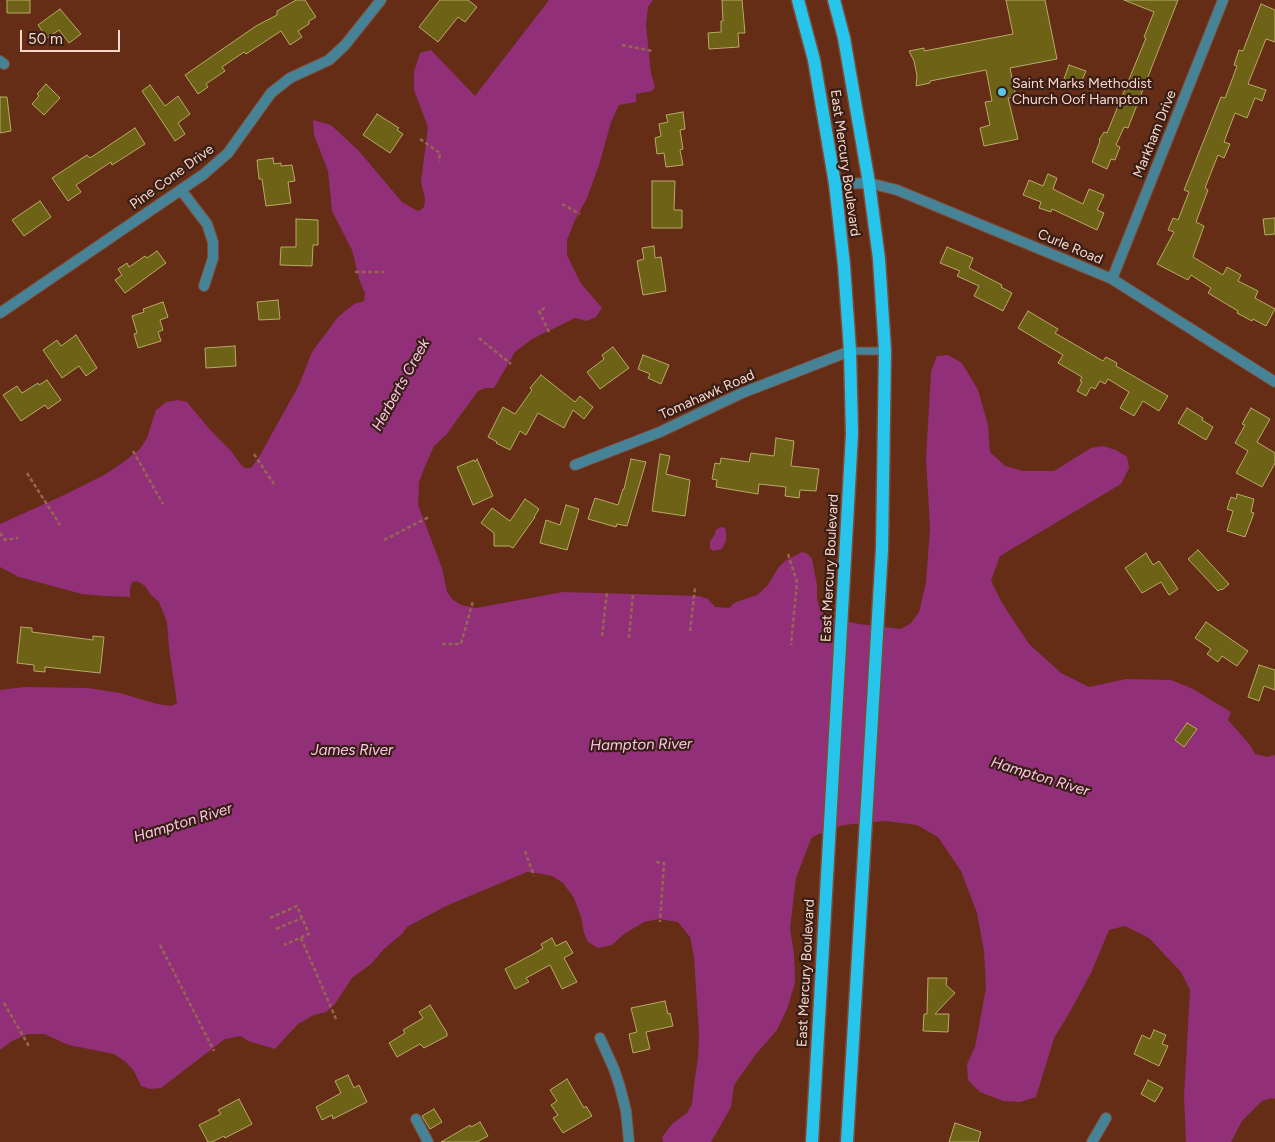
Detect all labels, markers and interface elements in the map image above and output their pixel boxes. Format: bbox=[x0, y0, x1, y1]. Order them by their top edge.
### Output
scale bar bbox=[22, 20, 122, 52]
text: 50 m bbox=[28, 30, 63, 48]
place label: Saint Marks Methodist Church Oof Hampton bbox=[1012, 76, 1152, 108]
marker: Saint Marks Methodist Church Oof Hampton bbox=[996, 86, 1008, 98]
street label: Markham Drive bbox=[1130, 88, 1180, 180]
street label: East Mercury Boulevard bbox=[826, 89, 864, 237]
street label: Pine Cone Drive bbox=[127, 141, 217, 213]
street label: Curle Road bbox=[1035, 226, 1105, 268]
water label: Herberts Creek bbox=[368, 336, 434, 434]
street label: Tomahawk Road bbox=[657, 367, 757, 423]
street label: East Mercury Boulevard bbox=[818, 494, 842, 642]
water label: Hampton River bbox=[590, 735, 692, 755]
water label: James River bbox=[311, 742, 393, 760]
water label: Hampton River bbox=[989, 753, 1091, 801]
water label: Hampton River bbox=[132, 799, 234, 847]
street label: East Mercury Boulevard bbox=[794, 899, 818, 1047]

